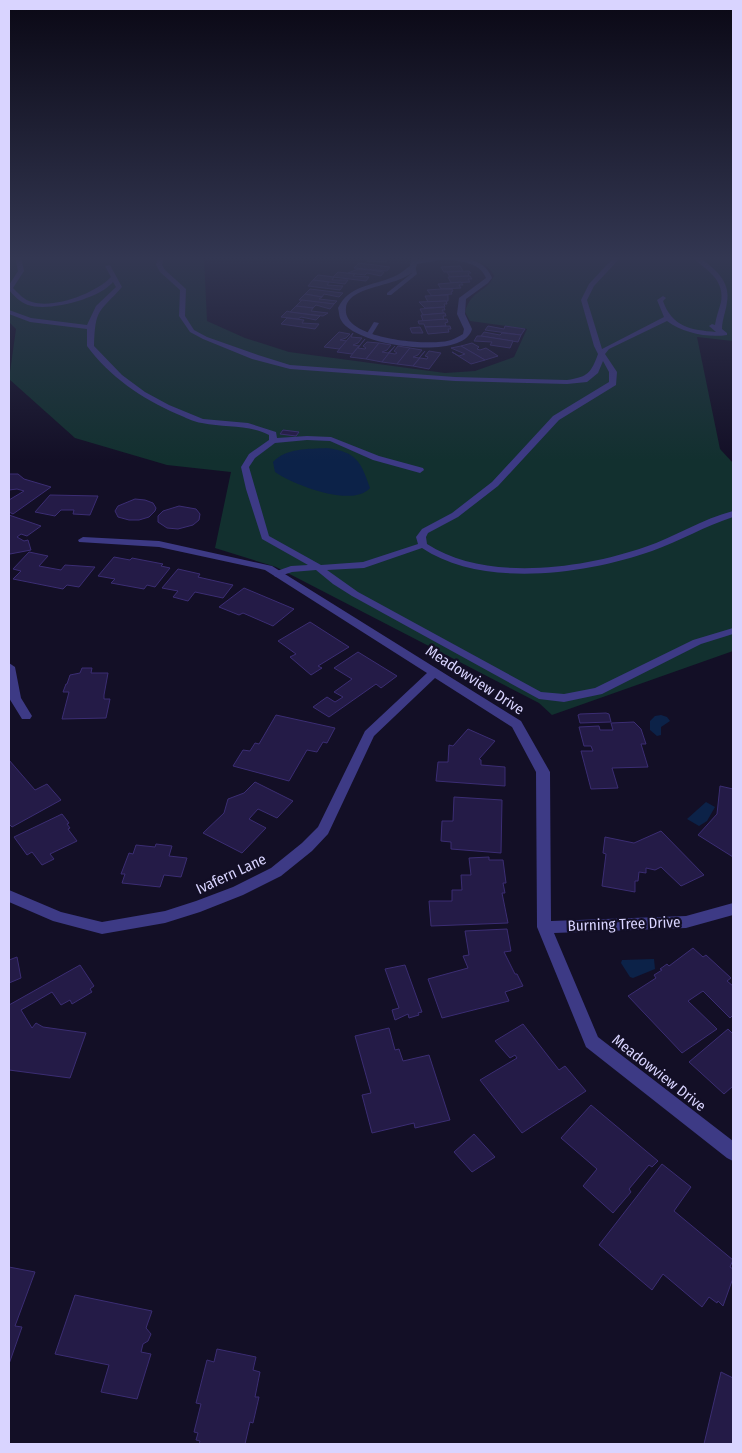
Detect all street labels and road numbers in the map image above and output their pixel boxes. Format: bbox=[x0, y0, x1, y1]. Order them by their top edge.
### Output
street label: Meadowview Drive bbox=[422, 641, 528, 719]
street label: Ivafern Lane bbox=[193, 850, 269, 898]
street label: Burning Tree Drive bbox=[567, 913, 681, 935]
street label: Meadowview Drive bbox=[609, 1031, 709, 1115]

